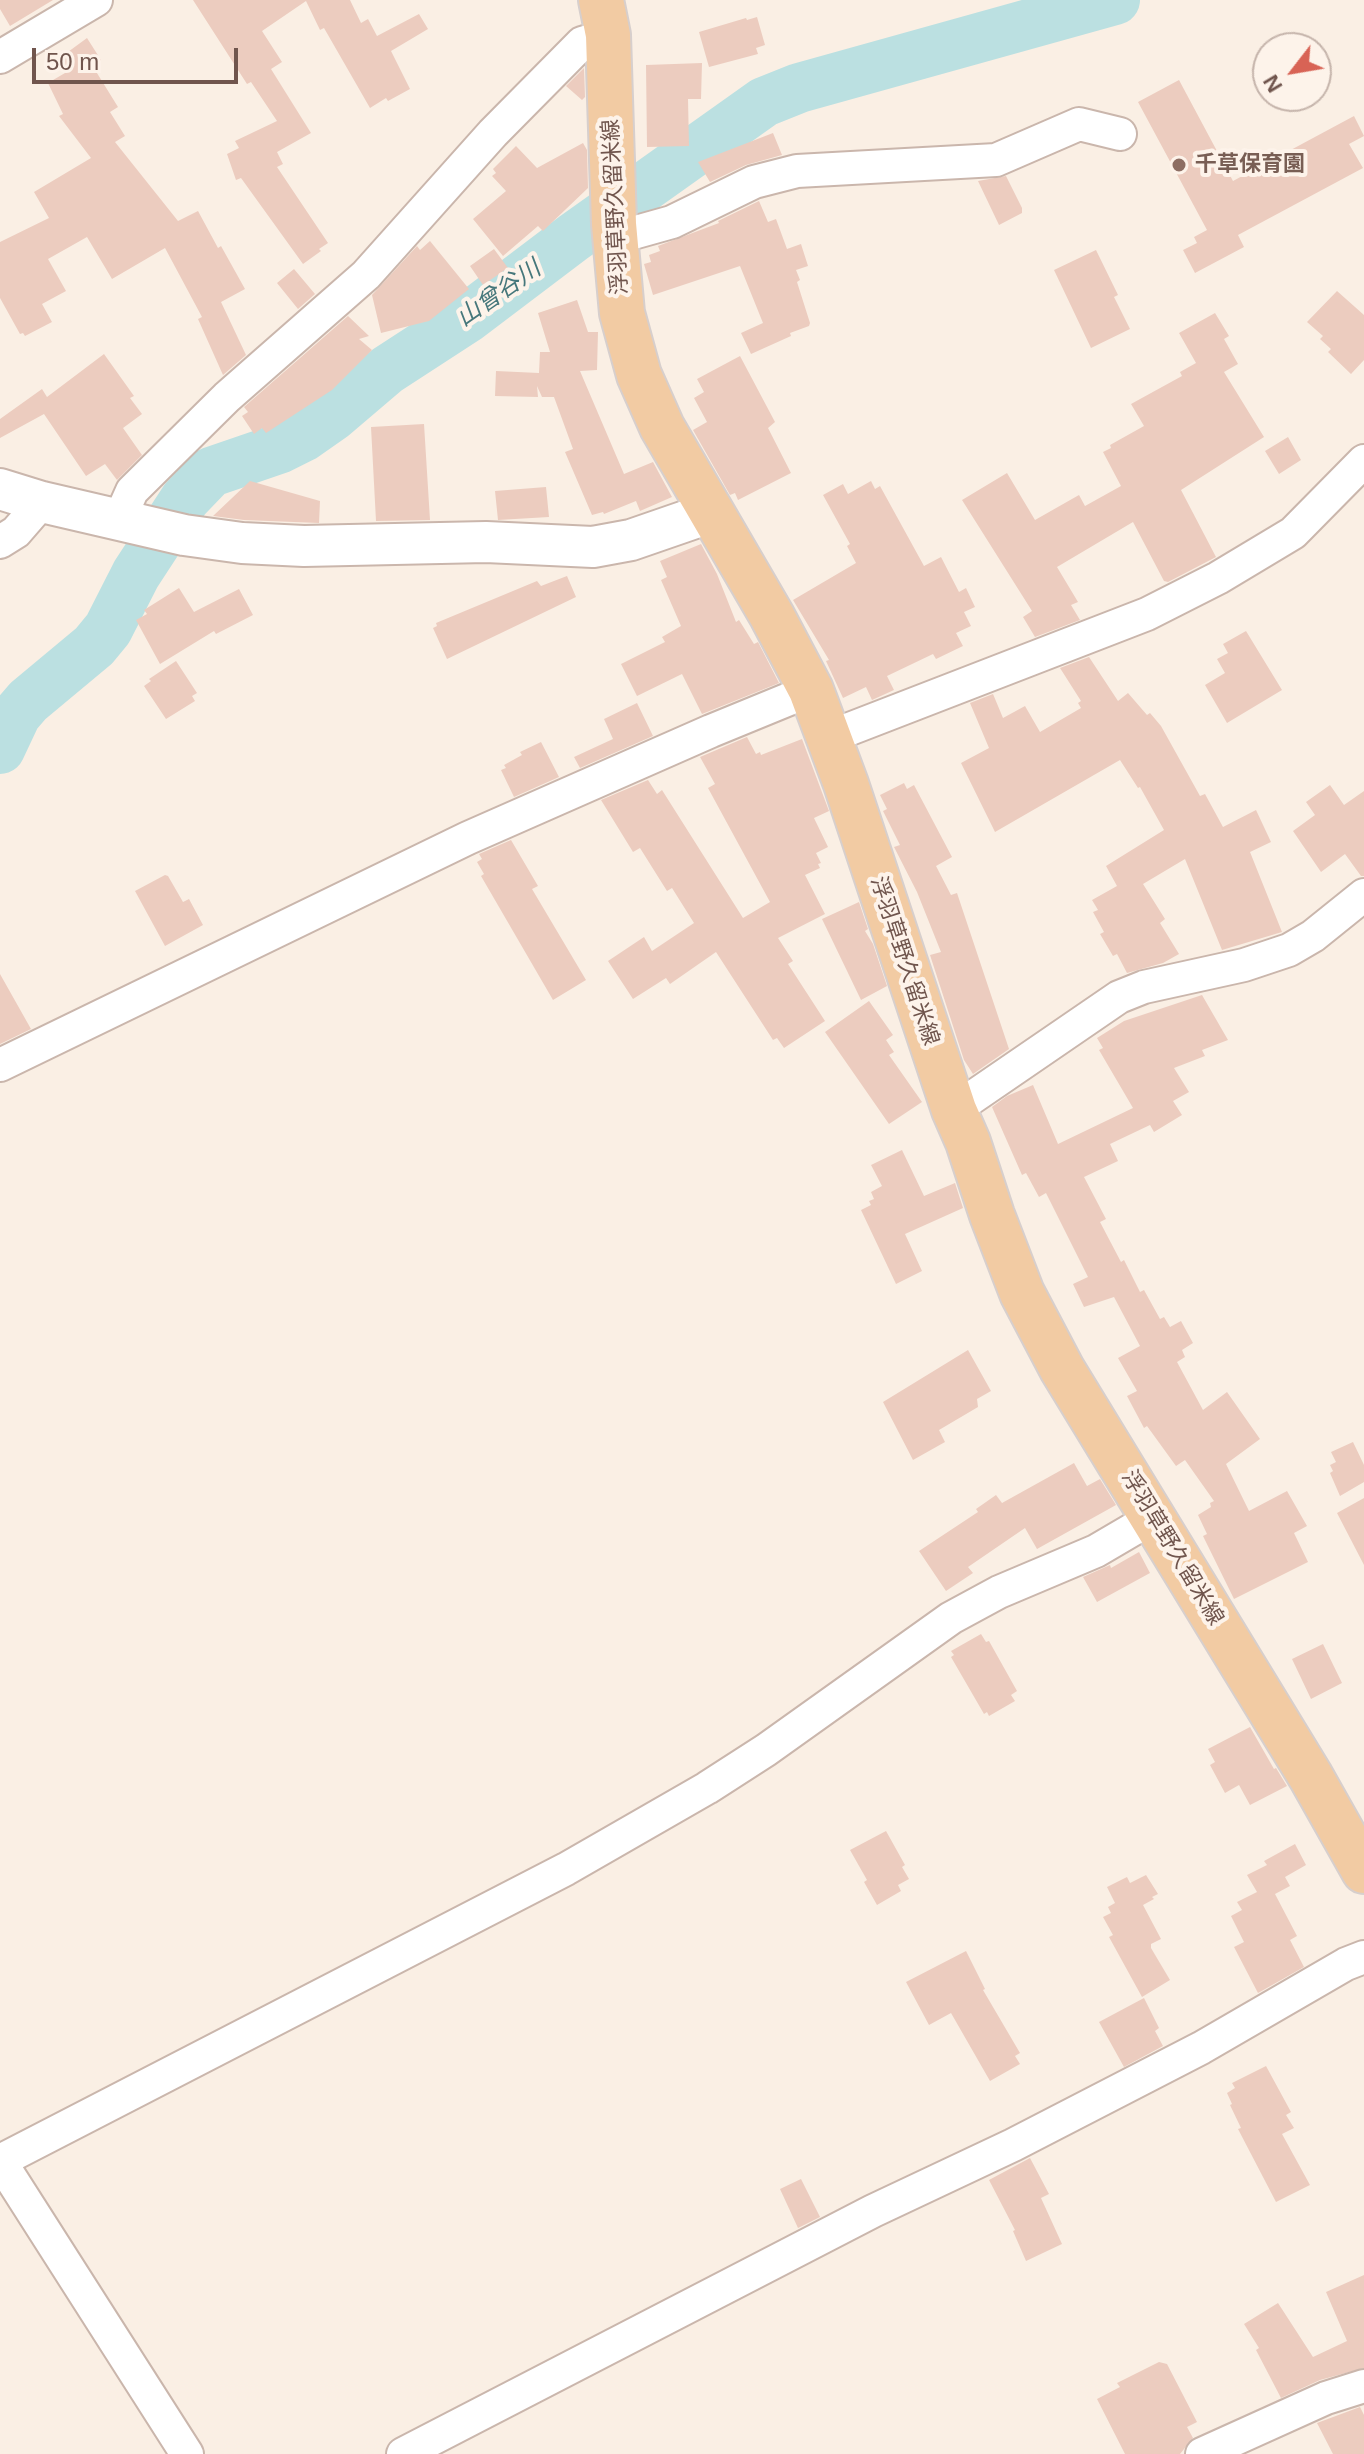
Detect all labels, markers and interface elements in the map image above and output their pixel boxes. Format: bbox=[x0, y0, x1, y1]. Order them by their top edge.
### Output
scale bar bbox=[36, 32, 242, 82]
north arrow bbox=[1252, 32, 1332, 112]
text: 50 m bbox=[46, 48, 99, 75]
text: N bbox=[1258, 70, 1288, 97]
street label: 浮羽草野久留米線 bbox=[598, 118, 634, 296]
place label: 千草保育園 bbox=[1195, 152, 1305, 178]
marker: 千草保育園 bbox=[1170, 156, 1188, 174]
water label: 山曾谷川 bbox=[451, 255, 547, 333]
street label: 浮羽草野久留米線 bbox=[864, 873, 944, 1049]
street label: 浮羽草野久留米線 bbox=[1115, 1466, 1229, 1630]

